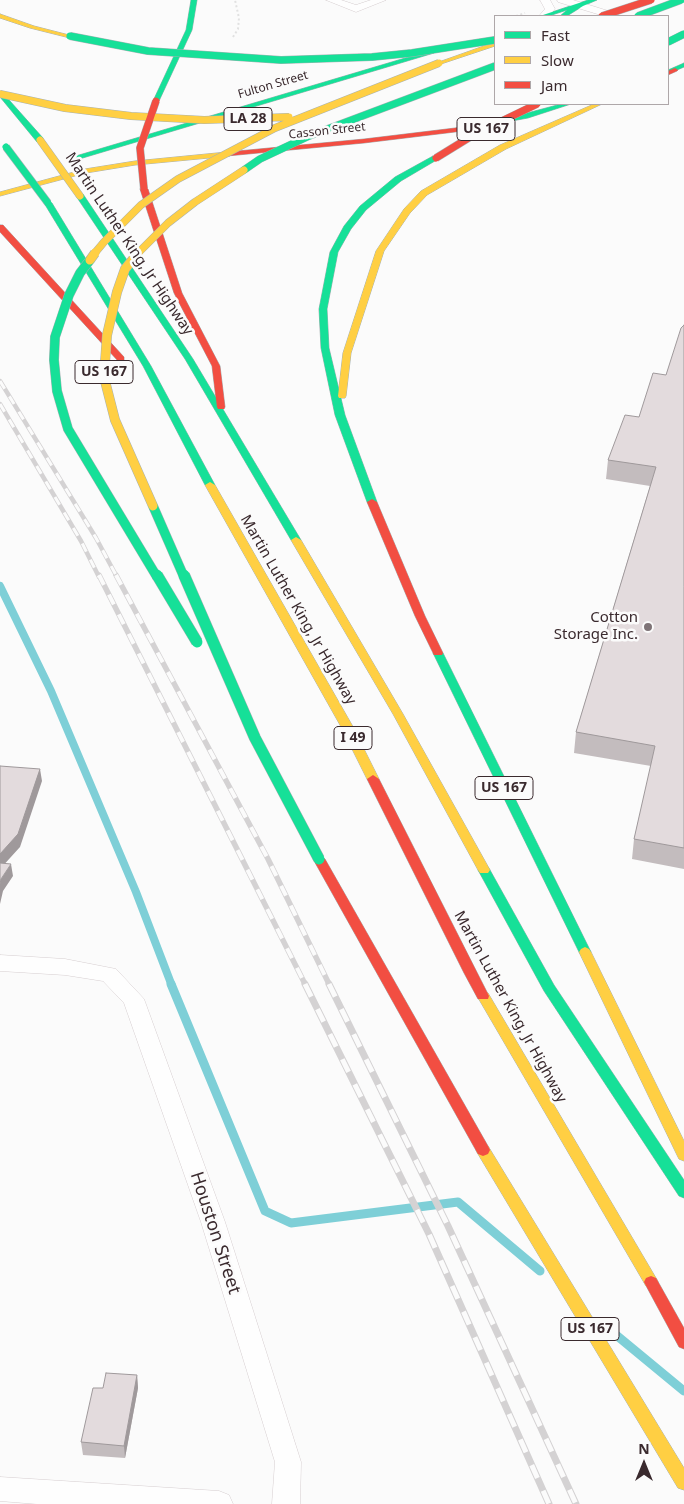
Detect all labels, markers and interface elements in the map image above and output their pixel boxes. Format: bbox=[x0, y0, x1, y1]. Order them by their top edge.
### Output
legend bbox=[494, 15, 669, 105]
text: Fast bbox=[541, 25, 570, 45]
text: Slow bbox=[541, 50, 574, 70]
street label: Fulton Street bbox=[236, 68, 310, 102]
text: Jam bbox=[541, 75, 568, 95]
road number: LA 28 bbox=[224, 108, 272, 130]
road number: US 167 bbox=[457, 118, 515, 140]
street label: Casson Street bbox=[288, 120, 366, 142]
street label: Martin Luther King, Jr Highway bbox=[61, 149, 197, 339]
road number: US 167 bbox=[75, 361, 133, 384]
street label: Martin Luther King, Jr Highway bbox=[236, 512, 360, 708]
place label: Cotton Storage Inc. bbox=[554, 609, 638, 644]
marker: Cotton Storage Inc. bbox=[642, 621, 654, 633]
road number: I 49 bbox=[334, 726, 372, 750]
road number: US 167 bbox=[475, 776, 533, 800]
street label: Martin Luther King, Jr Highway bbox=[450, 908, 570, 1106]
street label: Houston Street bbox=[185, 1169, 245, 1297]
road number: US 167 bbox=[561, 1318, 619, 1340]
north arrow bbox=[619, 1439, 669, 1489]
text: N bbox=[638, 1439, 650, 1458]

